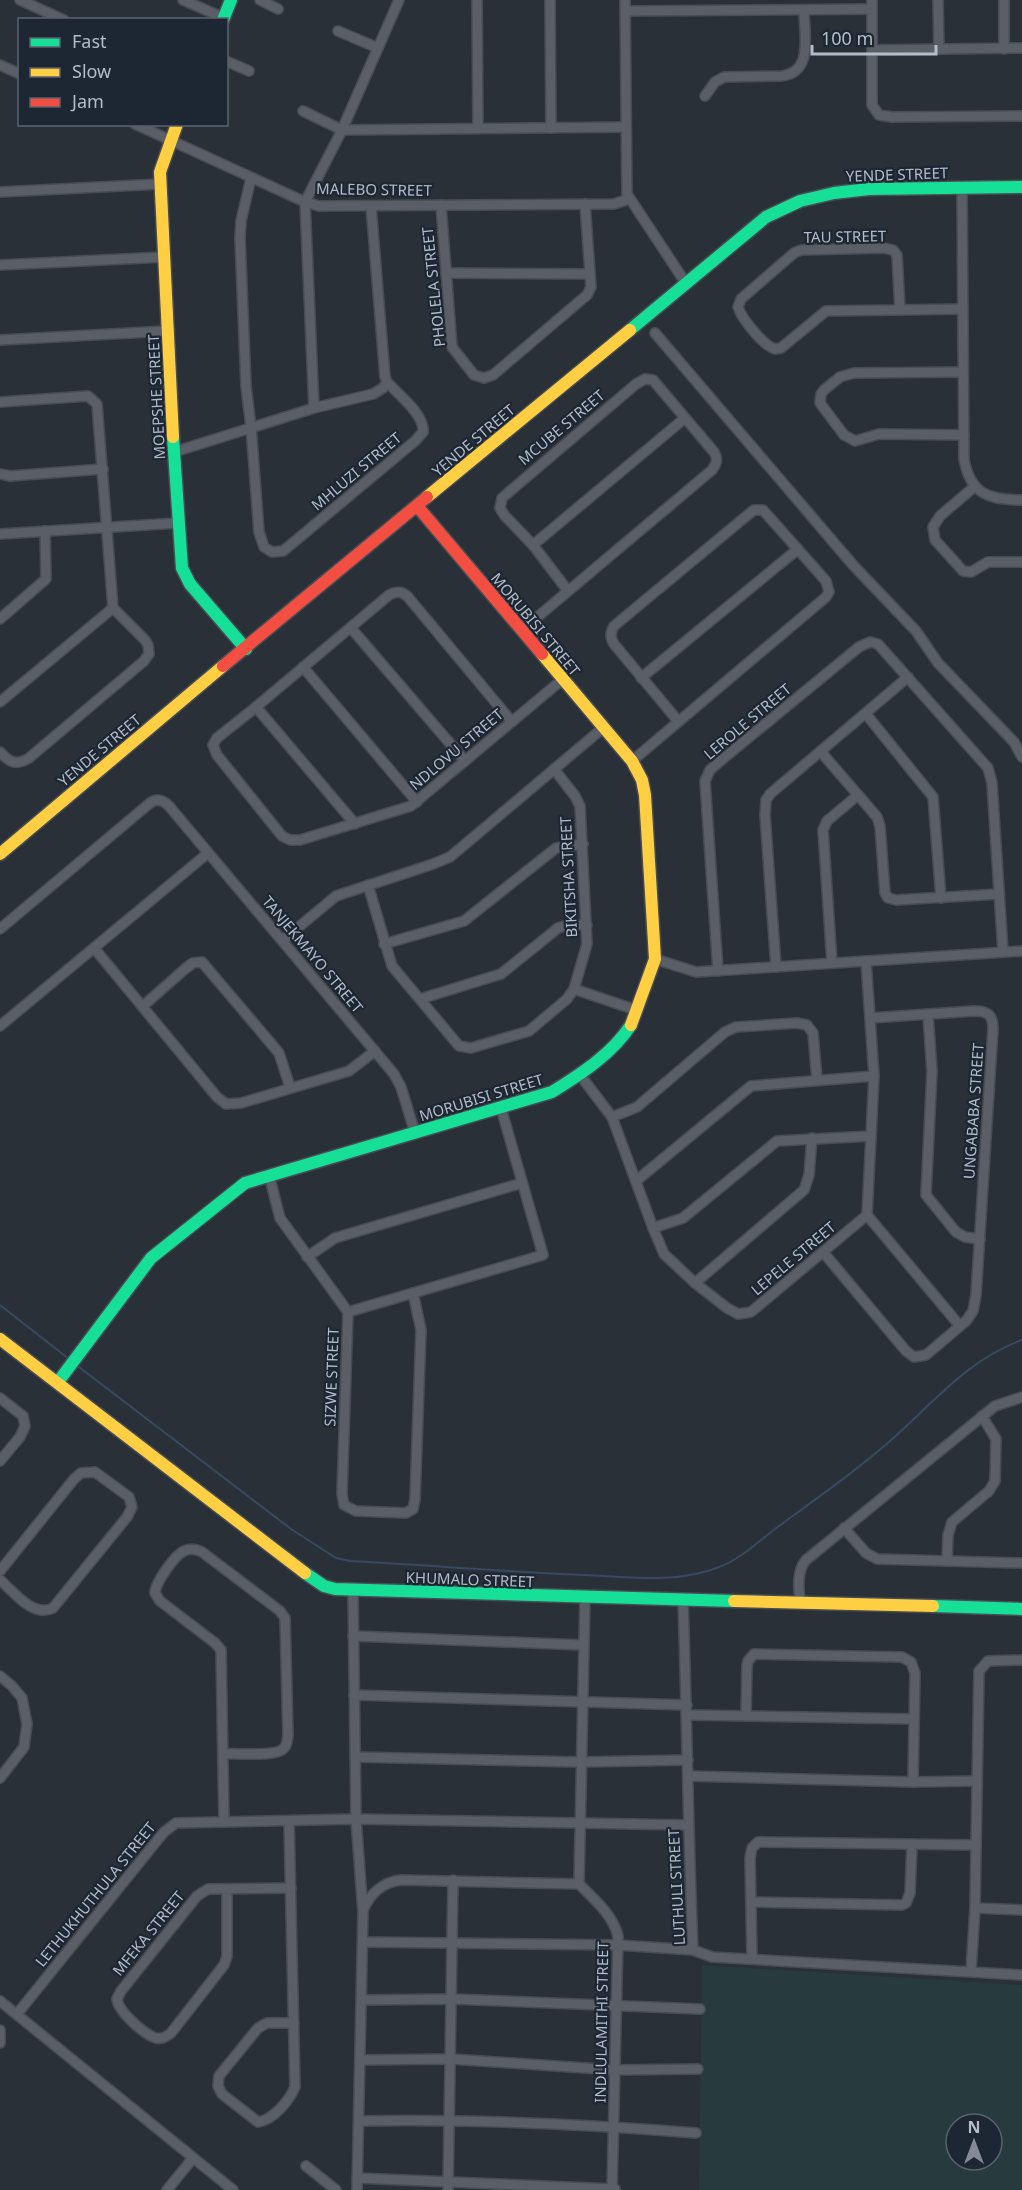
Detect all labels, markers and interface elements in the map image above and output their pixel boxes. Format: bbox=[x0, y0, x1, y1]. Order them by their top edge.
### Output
legend bbox=[18, 18, 228, 126]
scale bar bbox=[812, 18, 936, 56]
text: 100 m bbox=[821, 26, 873, 50]
text: Fast bbox=[72, 29, 107, 53]
text: Slow bbox=[72, 59, 111, 83]
text: Jam bbox=[70, 89, 104, 113]
street label: YENDE STREET bbox=[846, 162, 949, 186]
street label: MALEBO STREET bbox=[316, 178, 433, 200]
street label: PHOLELA STREET bbox=[417, 225, 449, 348]
street label: TAU STREET bbox=[803, 225, 887, 247]
street label: MOEPSHE STREET bbox=[143, 333, 169, 460]
street label: MCUBE STREET bbox=[514, 385, 609, 469]
street label: YENDE STREET bbox=[427, 399, 519, 481]
street label: MHLUZI STREET bbox=[307, 427, 406, 515]
street label: MORUBISI STREET bbox=[487, 568, 585, 680]
street label: LEROLE STREET bbox=[699, 678, 795, 763]
street label: NDLOVU STREET bbox=[405, 704, 507, 794]
street label: YENDE STREET bbox=[53, 709, 145, 791]
street label: BIKITSHA STREET bbox=[555, 815, 581, 938]
street label: TANJEKMAYO STREET bbox=[258, 891, 368, 1017]
street label: UNGABABA STREET bbox=[958, 1042, 988, 1180]
street label: MORUBISI STREET bbox=[417, 1068, 546, 1125]
street label: LEPELE STREET bbox=[746, 1216, 840, 1299]
street label: SIZWE STREET bbox=[319, 1327, 343, 1427]
street label: KHUMALO STREET bbox=[405, 1567, 535, 1591]
street label: LETHUKHUTHULA STREET bbox=[30, 1817, 160, 1971]
street label: LUTHULI STREET bbox=[663, 1827, 689, 1946]
street label: MFEKA STREET bbox=[108, 1886, 189, 1979]
street label: INDLULAMITHI STREET bbox=[590, 1940, 612, 2103]
north arrow bbox=[944, 2112, 1004, 2172]
text: N bbox=[967, 2116, 981, 2138]

